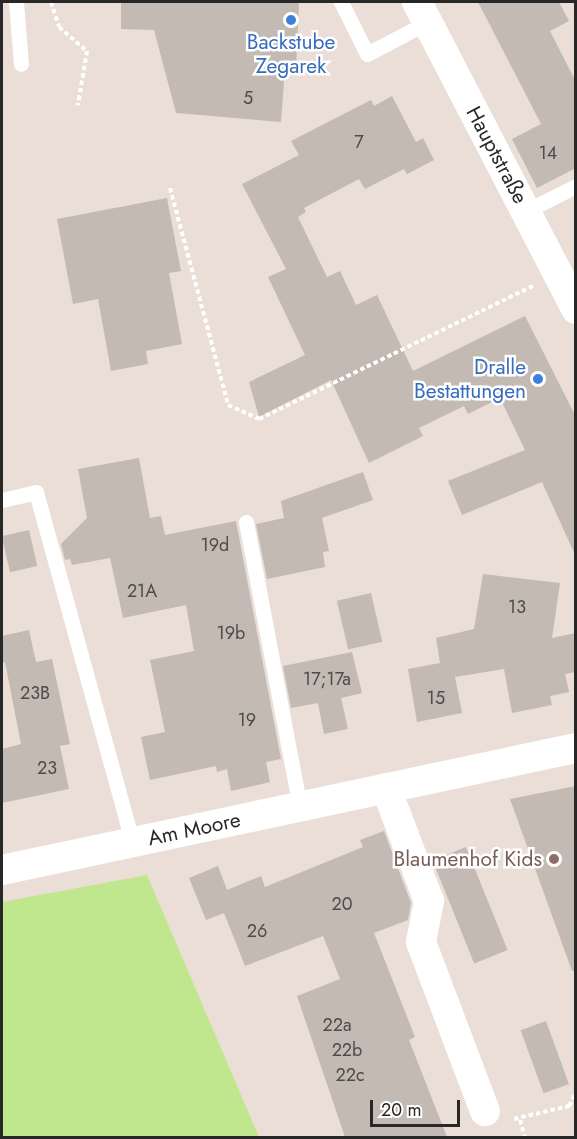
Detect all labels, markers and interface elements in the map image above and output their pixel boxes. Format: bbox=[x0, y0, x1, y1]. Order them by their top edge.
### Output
marker: Backstube Zegarek bbox=[284, 13, 298, 27]
place label: Backstube Zegarek bbox=[247, 29, 335, 79]
house number: 5 bbox=[243, 87, 253, 109]
street label: Hauptstraße bbox=[461, 102, 533, 208]
house number: 7 bbox=[354, 131, 364, 153]
house number: 14 bbox=[539, 142, 557, 164]
place label: Dralle Bestattungen bbox=[414, 354, 526, 404]
marker: Dralle Bestattungen bbox=[531, 372, 545, 386]
house number: 19d bbox=[201, 534, 229, 556]
house number: 21A bbox=[127, 580, 157, 602]
house number: 13 bbox=[508, 596, 526, 618]
house number: 19b bbox=[217, 622, 245, 644]
house number: 17;17a bbox=[303, 668, 351, 690]
house number: 23B bbox=[20, 682, 50, 704]
house number: 15 bbox=[427, 687, 445, 709]
house number: 19 bbox=[238, 709, 256, 731]
house number: 23 bbox=[37, 757, 57, 779]
street label: Am Moore bbox=[145, 807, 243, 851]
place label: Blaumenhof Kids bbox=[394, 846, 542, 872]
marker: Blaumenhof Kids bbox=[547, 852, 561, 866]
house number: 20 bbox=[331, 893, 353, 915]
house number: 26 bbox=[247, 920, 267, 942]
house number: 22a bbox=[322, 1014, 352, 1036]
house number: 22b bbox=[332, 1039, 362, 1061]
house number: 22c bbox=[335, 1064, 365, 1086]
scale bar bbox=[373, 1088, 463, 1126]
text: 20 m bbox=[381, 1097, 421, 1123]

